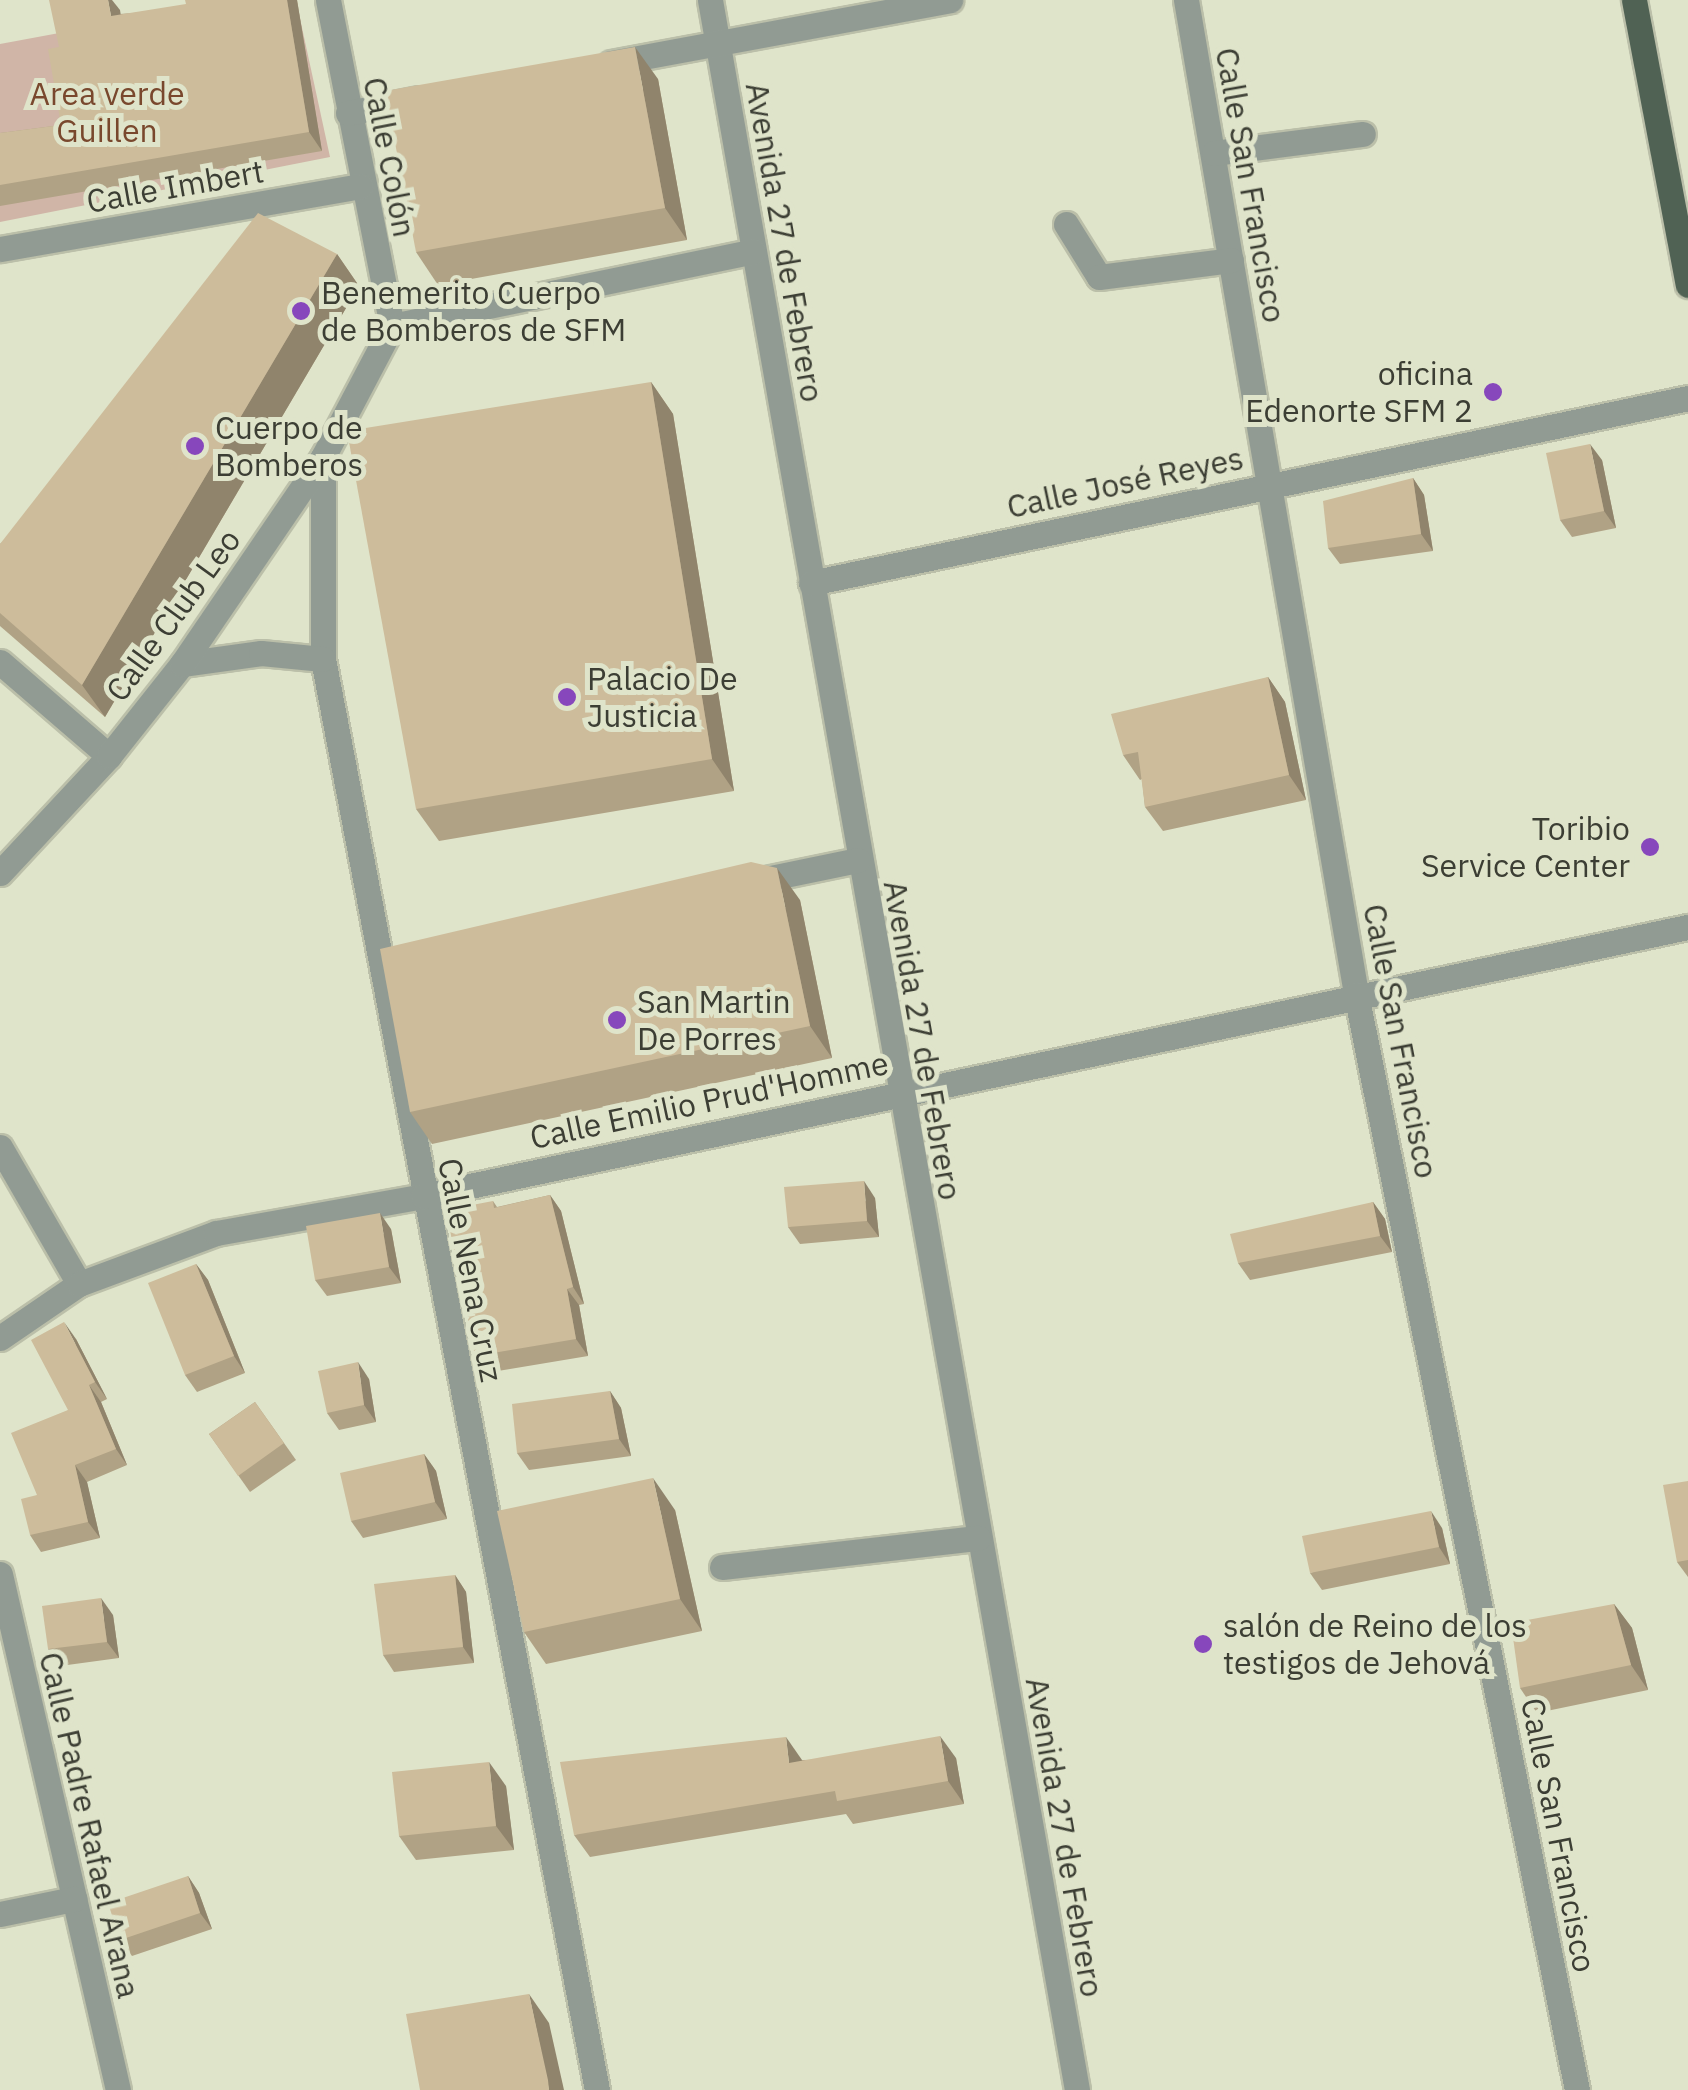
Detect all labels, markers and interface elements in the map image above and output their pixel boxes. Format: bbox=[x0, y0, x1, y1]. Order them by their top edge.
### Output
street label: Calle San Francisco bbox=[1208, 45, 1294, 325]
street label: Calle Colón bbox=[356, 74, 424, 240]
park label: Area verde Guillen bbox=[29, 75, 185, 150]
street label: Avenida 27 de Febrero bbox=[738, 79, 832, 405]
street label: Calle Imbert bbox=[83, 152, 267, 220]
place label: Benemerito Cuerpo de Bomberos de SFM bbox=[321, 274, 626, 349]
marker: Benemerito Cuerpo de Bomberos de SFM bbox=[290, 300, 312, 322]
place label: oficina Edenorte SFM 2 bbox=[1245, 355, 1473, 430]
marker: oficina Edenorte SFM 2 bbox=[1482, 381, 1504, 403]
place label: Cuerpo de Bomberos bbox=[215, 409, 363, 484]
marker: Cuerpo de Bomberos bbox=[184, 435, 206, 457]
street label: Calle José Reyes bbox=[1003, 438, 1247, 526]
street label: Calle Club Leo bbox=[98, 521, 248, 709]
place label: Palacio De Justicia bbox=[587, 660, 738, 735]
marker: Palacio De Justicia bbox=[556, 686, 578, 708]
place label: Toribio Service Center bbox=[1421, 810, 1630, 885]
marker: Toribio Service Center bbox=[1639, 836, 1661, 858]
street label: Avenida 27 de Febrero bbox=[876, 877, 970, 1203]
street label: Calle San Francisco bbox=[1356, 901, 1446, 1181]
place label: San Martin De Porres bbox=[637, 983, 791, 1058]
marker: San Martin De Porres bbox=[606, 1009, 628, 1031]
street label: Calle Emilio Prud'Homme bbox=[526, 1043, 892, 1157]
street label: Calle Nena Cruz bbox=[430, 1155, 512, 1385]
place label: salón de Reino de los testigos de Jehová bbox=[1223, 1607, 1527, 1682]
marker: salón de Reino de los testigos de Jehová bbox=[1192, 1633, 1214, 1655]
street label: Calle Padre Rafael Arana bbox=[32, 1648, 148, 2002]
street label: Avenida 27 de Febrero bbox=[1018, 1674, 1112, 2000]
street label: Calle San Francisco bbox=[1514, 1695, 1604, 1975]

